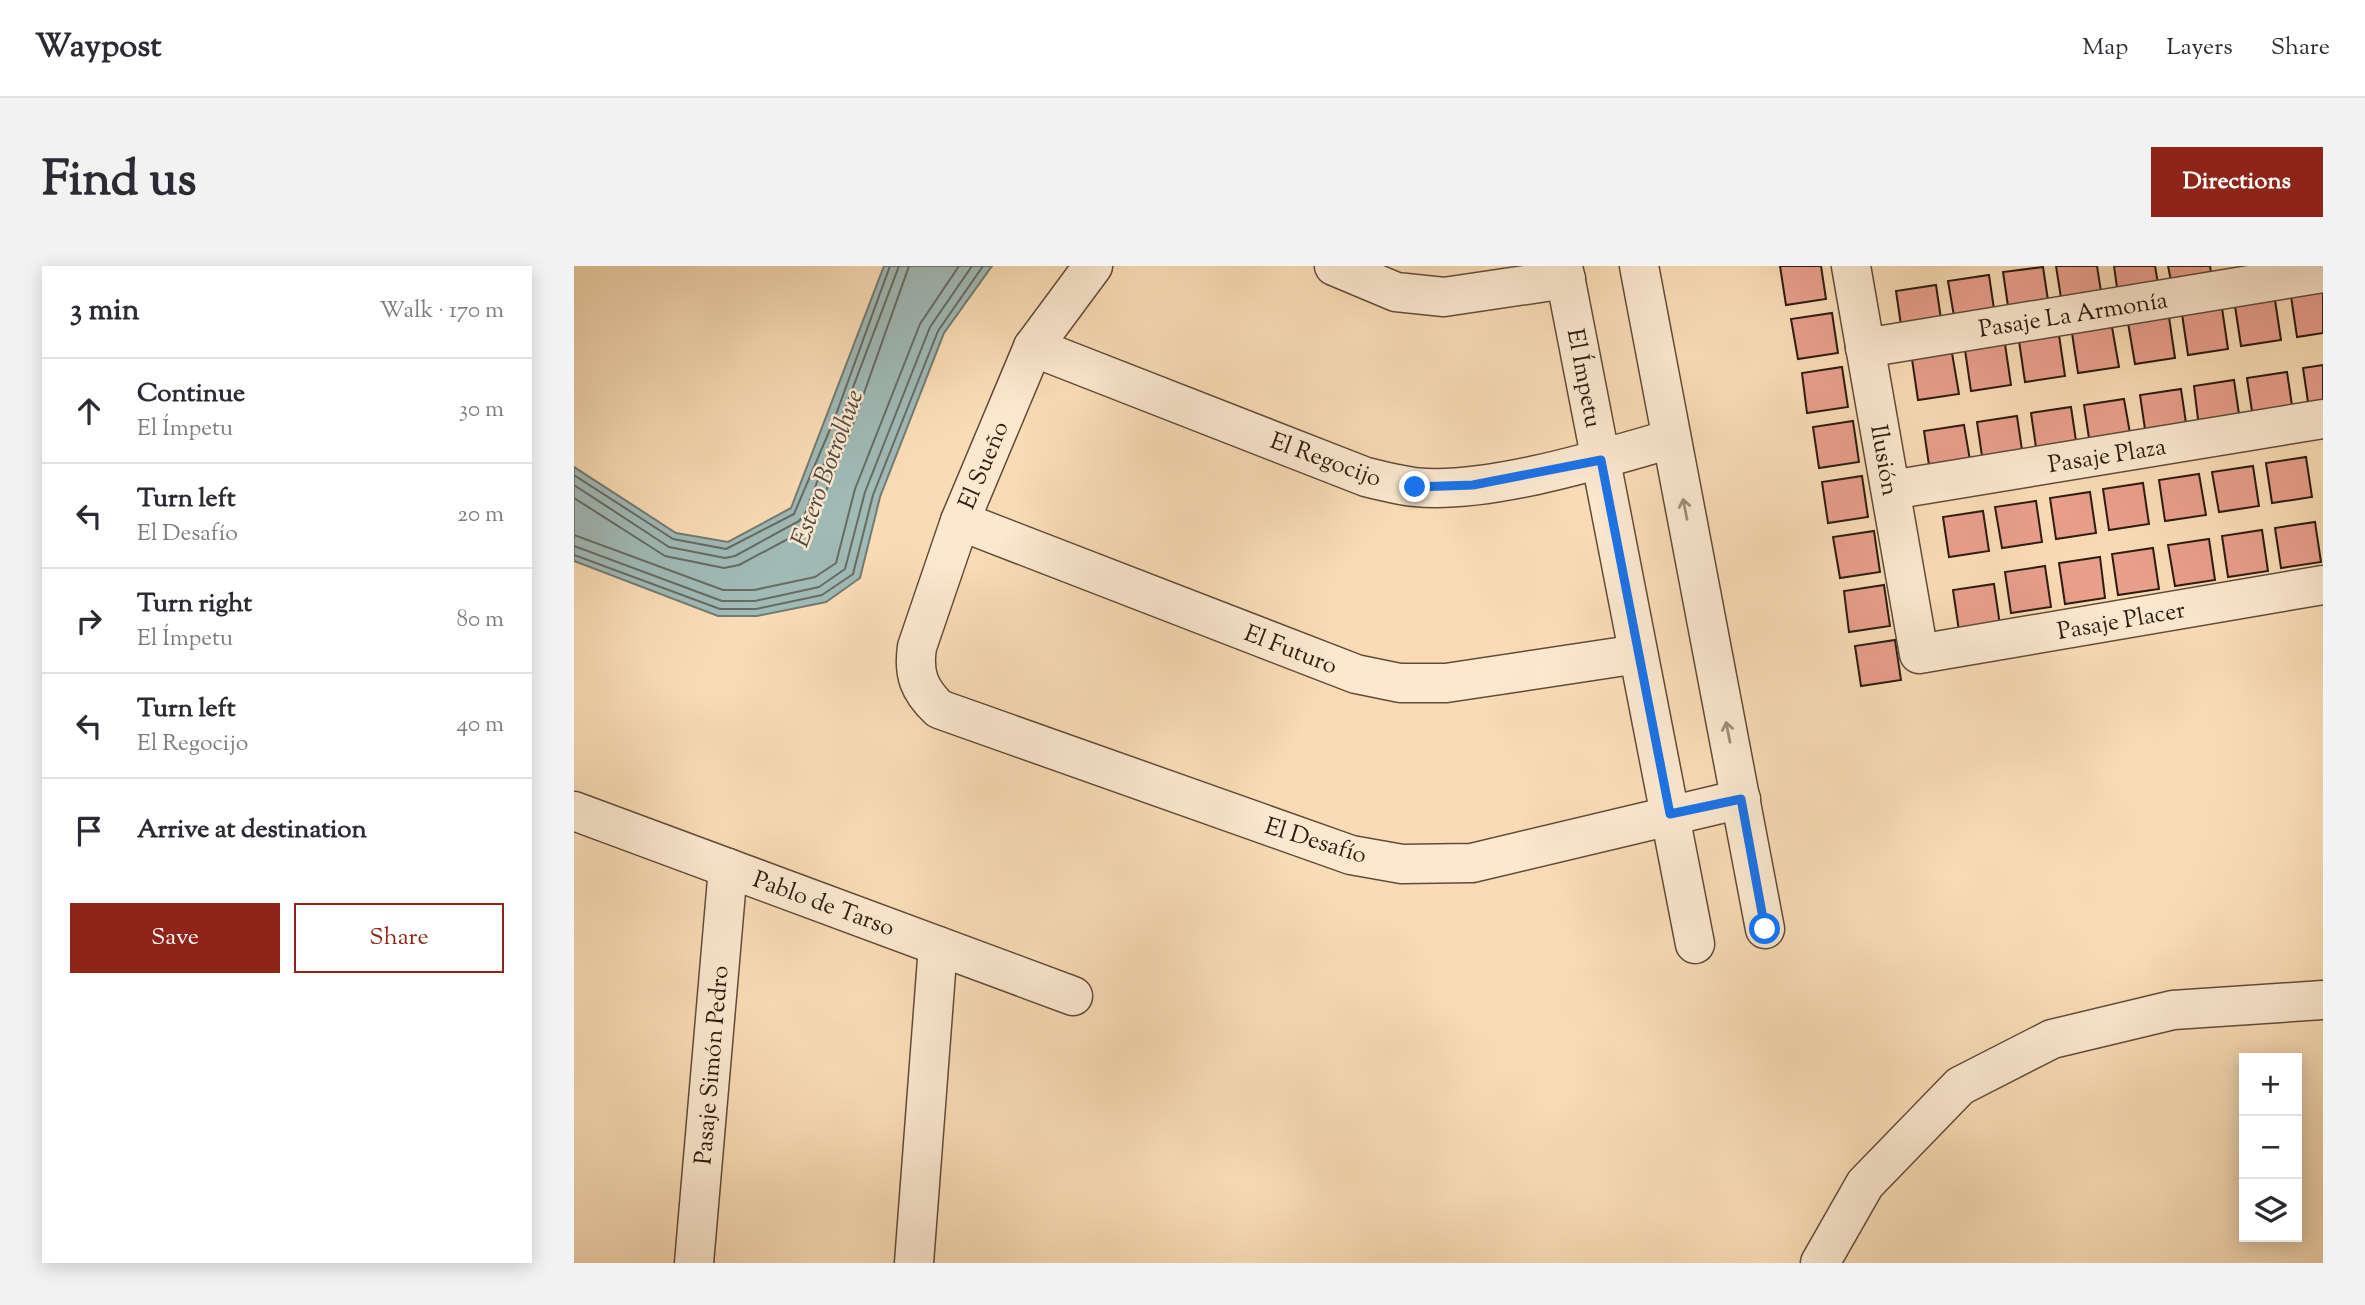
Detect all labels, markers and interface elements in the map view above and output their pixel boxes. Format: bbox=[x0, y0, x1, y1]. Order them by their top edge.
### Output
text: Waypost bbox=[35, 24, 162, 72]
text: Map bbox=[2082, 31, 2128, 65]
text: Layers bbox=[2166, 31, 2233, 65]
text: Share bbox=[2271, 31, 2330, 65]
text: Find us bbox=[42, 147, 196, 217]
button: Directions bbox=[2151, 147, 2323, 217]
street label: Pasaje La Armonía bbox=[1976, 284, 2170, 348]
text: 3 min bbox=[70, 290, 140, 333]
text: Walk · 170 m bbox=[379, 295, 504, 328]
street label: El Ímpetu bbox=[1557, 326, 1609, 431]
text: Continue bbox=[137, 376, 245, 413]
water label: Estero Botrolhue bbox=[783, 385, 874, 553]
icon: ahead bbox=[70, 392, 108, 430]
text: 30 m bbox=[459, 394, 504, 427]
text: El Ímpetu bbox=[137, 413, 233, 446]
street label: El Sueño bbox=[951, 416, 1019, 515]
street label: Ilusión bbox=[1860, 422, 1906, 499]
street label: El Regocijo bbox=[1265, 425, 1386, 497]
street label: Pasaje Plaza bbox=[2046, 431, 2169, 483]
route end bbox=[1399, 471, 1430, 502]
text: Turn left bbox=[137, 481, 236, 518]
icon: left bbox=[70, 497, 108, 535]
one-way arrow bbox=[1677, 498, 1691, 521]
text: 20 m bbox=[457, 499, 504, 532]
text: El Desafío bbox=[137, 518, 238, 551]
text: Turn right bbox=[137, 586, 252, 623]
street label: Pasaje Placer bbox=[2055, 594, 2188, 650]
icon: right bbox=[70, 602, 108, 640]
text: 80 m bbox=[456, 604, 504, 637]
street label: El Futuro bbox=[1239, 618, 1342, 684]
text: El Ímpetu bbox=[137, 623, 233, 656]
text: Turn left bbox=[137, 691, 236, 728]
icon: left bbox=[70, 707, 108, 745]
text: 40 m bbox=[457, 709, 504, 742]
one-way arrow bbox=[1720, 721, 1734, 744]
text: El Regocijo bbox=[137, 728, 248, 761]
street label: El Desafío bbox=[1260, 810, 1371, 874]
icon: arrive bbox=[70, 812, 108, 850]
text: Arrive at destination bbox=[137, 812, 367, 849]
street label: Pablo de Tarso bbox=[748, 864, 899, 946]
button: Save bbox=[70, 903, 280, 973]
button: Share bbox=[294, 903, 504, 973]
route start bbox=[1749, 913, 1780, 944]
street label: Pasaje Simón Pedro bbox=[687, 964, 739, 1166]
map controls bbox=[2239, 1053, 2302, 1242]
button: + bbox=[2239, 1053, 2302, 1116]
button: − bbox=[2239, 1116, 2302, 1179]
button: layers bbox=[2239, 1179, 2302, 1242]

